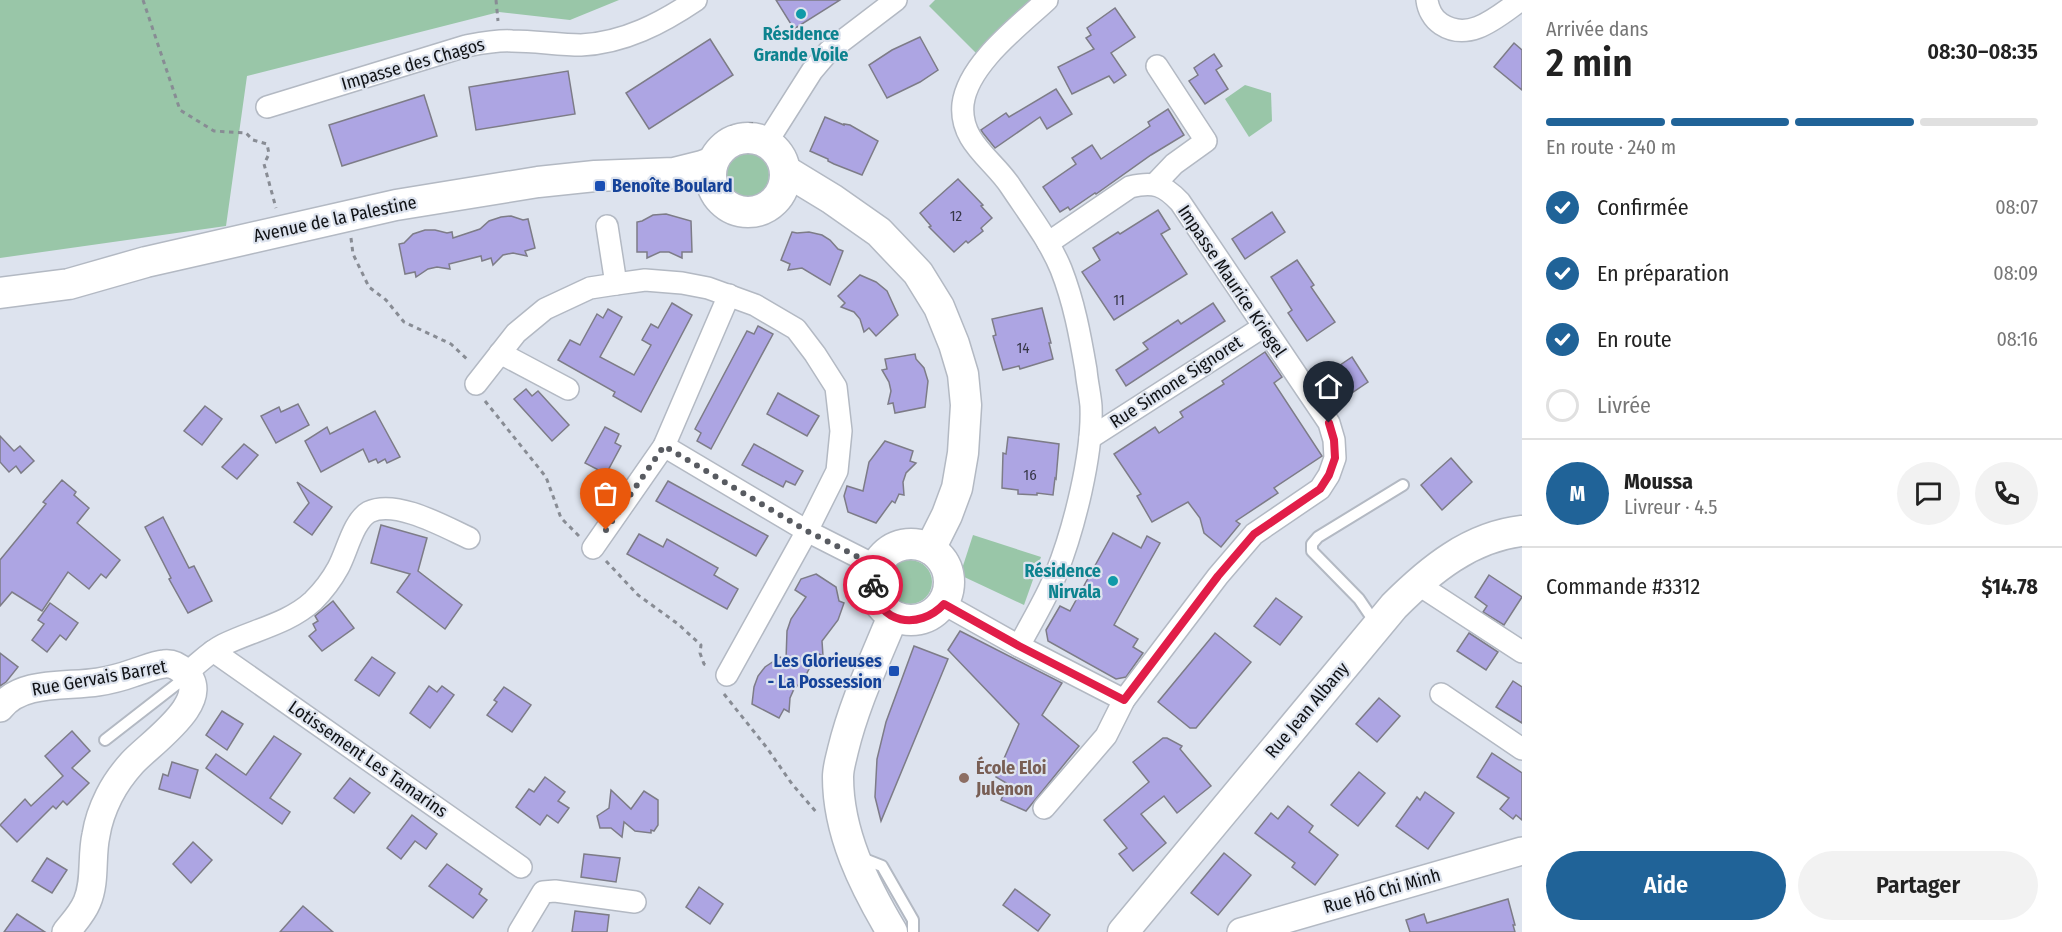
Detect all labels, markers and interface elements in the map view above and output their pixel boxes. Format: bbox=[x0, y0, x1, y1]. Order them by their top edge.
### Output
marker: Résidence Grande Voile bbox=[794, 7, 808, 21]
text: Arrivée dans bbox=[1546, 17, 1648, 41]
place label: Résidence Grande Voile bbox=[754, 23, 848, 66]
street label: Impasse des Chagos bbox=[339, 33, 487, 95]
text: 08:30–08:35 bbox=[1927, 38, 2038, 65]
text: 2 min bbox=[1546, 40, 1633, 86]
text: En route · 240 m bbox=[1546, 135, 1676, 159]
place label: Benoîte Boulard bbox=[612, 175, 732, 197]
marker: Benoîte Boulard bbox=[593, 179, 607, 193]
street label: Avenue de la Palestine bbox=[252, 191, 419, 247]
icon: check bbox=[1546, 191, 1579, 224]
text: Confirmée bbox=[1597, 194, 1689, 221]
text: 08:07 bbox=[1995, 195, 2038, 219]
street label: Impasse Maurice Kriegel bbox=[1173, 201, 1291, 361]
house number: 12 bbox=[950, 207, 963, 225]
icon: check bbox=[1546, 257, 1579, 290]
text: En préparation bbox=[1597, 260, 1729, 287]
text: 08:09 bbox=[1993, 261, 2038, 285]
house number: 11 bbox=[1113, 291, 1125, 309]
icon: check bbox=[1546, 323, 1579, 356]
text: En route bbox=[1597, 326, 1672, 353]
text: 08:16 bbox=[1996, 327, 2038, 351]
street label: Rue Simone Signoret bbox=[1106, 331, 1246, 433]
house number: 14 bbox=[1016, 339, 1030, 357]
pin bbox=[1303, 361, 1354, 423]
icon: home bbox=[1312, 370, 1345, 403]
text: Livrée bbox=[1597, 392, 1651, 419]
button: chat bbox=[1897, 462, 1960, 525]
button: phone bbox=[1975, 462, 2038, 525]
house number: 16 bbox=[1023, 466, 1037, 484]
pin bbox=[580, 468, 631, 530]
text: Moussa bbox=[1624, 468, 1693, 495]
icon: bag bbox=[589, 477, 622, 510]
text: M bbox=[1570, 480, 1585, 507]
text: Livreur · 4.5 bbox=[1624, 495, 1717, 519]
courier bbox=[843, 555, 903, 615]
place label: Résidence Nirvala bbox=[1025, 560, 1101, 603]
icon: bike bbox=[857, 569, 890, 602]
text: Commande #3312 bbox=[1546, 573, 1700, 600]
text: $14.78 bbox=[1982, 573, 2038, 600]
marker: Résidence Nirvala bbox=[1106, 574, 1120, 588]
place label: Les Glorieuses - La Possession bbox=[768, 650, 882, 693]
street label: Rue Gervais Barret bbox=[30, 655, 168, 701]
street label: Rue Jean Albany bbox=[1261, 658, 1353, 762]
marker: Les Glorieuses - La Possession bbox=[887, 664, 901, 678]
street label: Lotissement Les Tamarins bbox=[284, 696, 452, 822]
place label: École Eloi Julenon bbox=[975, 756, 1046, 800]
marker: École Eloi Julenon bbox=[957, 771, 971, 785]
button: Aide bbox=[1546, 851, 1786, 920]
button: Partager bbox=[1798, 851, 2038, 920]
street label: Rue Hô Chi Minh bbox=[1321, 864, 1443, 918]

